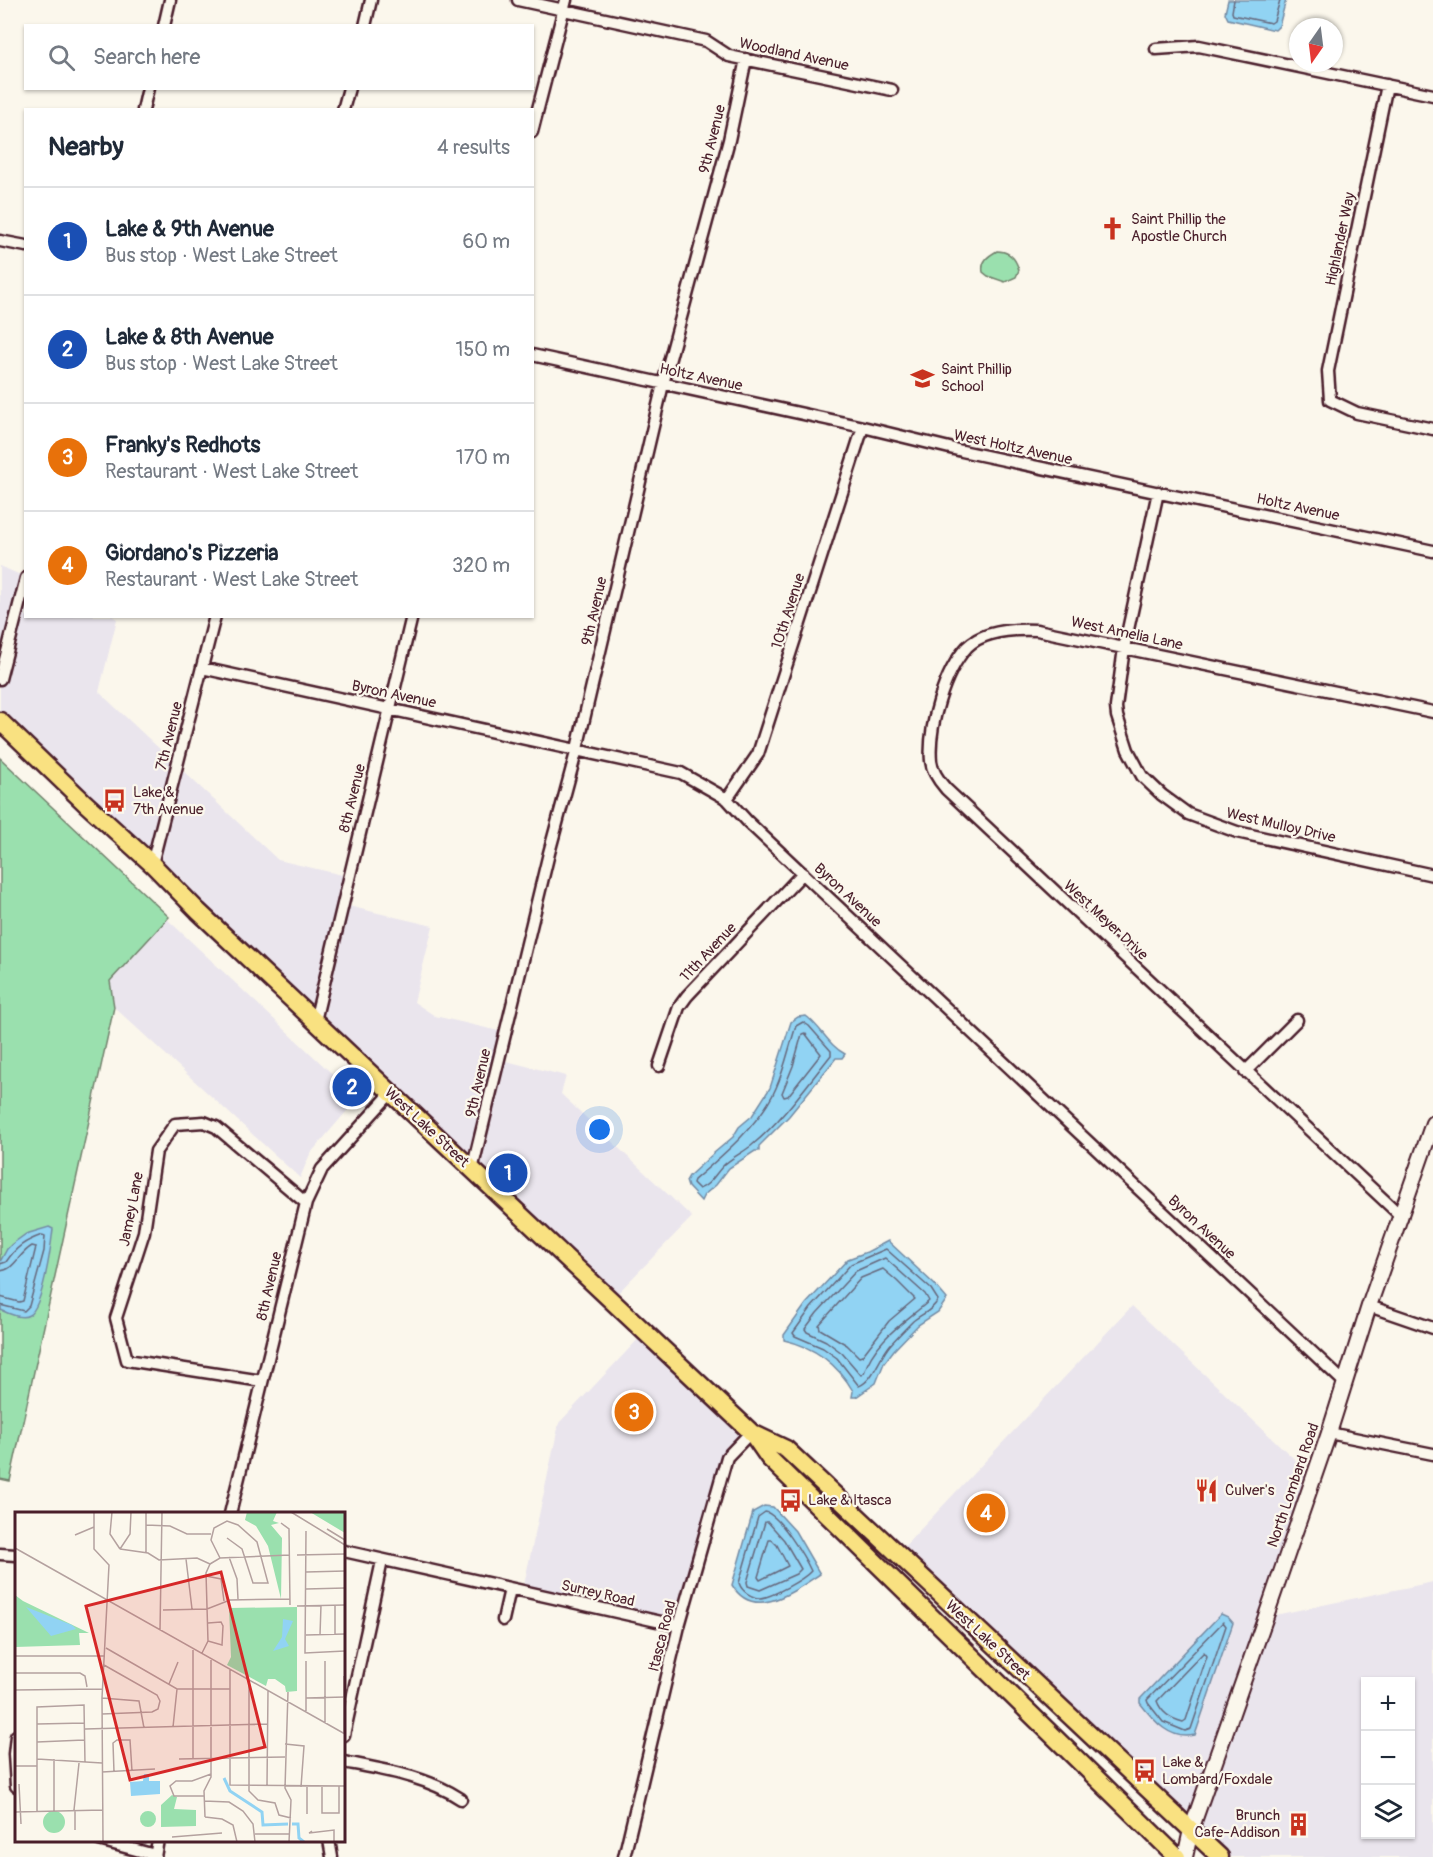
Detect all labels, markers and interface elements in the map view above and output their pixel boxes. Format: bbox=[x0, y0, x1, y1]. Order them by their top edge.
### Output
north arrow bbox=[1289, 18, 1343, 72]
search box bbox=[24, 24, 534, 90]
street label: Woodland Avenue bbox=[737, 34, 851, 76]
icon: search bbox=[45, 41, 78, 74]
text: Search here bbox=[93, 43, 200, 71]
street label: 9th Avenue bbox=[695, 102, 730, 175]
text: Nearby bbox=[48, 131, 124, 163]
text: 4 results bbox=[437, 135, 510, 160]
street label: Highlander Way bbox=[1321, 190, 1360, 288]
place label: Saint Phillip the Apostle Church bbox=[1131, 210, 1227, 246]
text: Lake & 9th Avenue bbox=[105, 215, 274, 243]
church icon: Saint Phillip the Apostle Church bbox=[1100, 215, 1126, 241]
text: 1 bbox=[64, 229, 71, 254]
text: 60 m bbox=[463, 229, 510, 254]
text: Bus stop · West Lake Street bbox=[105, 243, 338, 268]
text: Lake & 8th Avenue bbox=[105, 323, 274, 351]
text: 2 bbox=[62, 337, 73, 362]
text: 150 m bbox=[456, 337, 510, 362]
text: Bus stop · West Lake Street bbox=[105, 351, 338, 376]
street label: Holtz Avenue bbox=[658, 359, 745, 396]
place label: Saint Phillip School bbox=[941, 360, 1012, 396]
school or university icon: Saint Phillip School bbox=[910, 365, 936, 391]
street label: West Holtz Avenue bbox=[952, 426, 1074, 469]
text: Franky's Redhots bbox=[105, 431, 260, 459]
text: 3 bbox=[62, 445, 73, 470]
text: 170 m bbox=[456, 445, 510, 470]
text: Restaurant · West Lake Street bbox=[105, 459, 358, 484]
street label: Holtz Avenue bbox=[1255, 489, 1342, 526]
text: Giordano's Pizzeria bbox=[105, 539, 279, 567]
text: 4 bbox=[62, 553, 73, 578]
text: 320 m bbox=[452, 553, 510, 578]
text: Restaurant · West Lake Street bbox=[105, 567, 358, 592]
street label: 10th Avenue bbox=[767, 570, 810, 651]
street label: 9th Avenue bbox=[577, 574, 612, 647]
street label: West Amelia Lane bbox=[1069, 612, 1185, 655]
street label: Byron Avenue bbox=[350, 676, 438, 713]
street label: 7th Avenue bbox=[152, 699, 187, 773]
street label: 8th Avenue bbox=[335, 761, 370, 834]
place label: Lake & 7th Avenue bbox=[133, 783, 204, 819]
bus stop icon: Lake & 7th Avenue bbox=[102, 788, 128, 814]
street label: West Mulloy Drive bbox=[1224, 804, 1338, 847]
street label: Byron Avenue bbox=[810, 859, 886, 932]
street label: West Meyer Drive bbox=[1059, 876, 1152, 965]
street label: 11th Avenue bbox=[676, 918, 741, 986]
street label: 9th Avenue bbox=[461, 1046, 496, 1119]
pin: 2 bbox=[332, 1064, 372, 1110]
street label: West Lake Street bbox=[380, 1083, 474, 1172]
your location bbox=[585, 1115, 614, 1144]
pin: 1 bbox=[488, 1150, 528, 1196]
street label: Jamey Lane bbox=[115, 1170, 148, 1248]
street label: Byron Avenue bbox=[1164, 1191, 1240, 1264]
street label: 8th Avenue bbox=[252, 1249, 287, 1322]
pin: 3 bbox=[614, 1390, 654, 1434]
street label: North Lombard Road bbox=[1263, 1420, 1324, 1550]
restaurant icon: Culver's bbox=[1194, 1477, 1220, 1503]
place label: Culver's bbox=[1225, 1481, 1275, 1500]
bus stop icon: Lake & Itasca bbox=[777, 1487, 803, 1513]
pin: 4 bbox=[966, 1490, 1006, 1536]
place label: Lake & Itasca bbox=[808, 1491, 892, 1510]
inset map bbox=[15, 1512, 345, 1842]
street label: Surrey Road bbox=[559, 1576, 636, 1611]
street label: West Lake Street bbox=[941, 1596, 1035, 1685]
street label: Itasca Road bbox=[644, 1598, 681, 1674]
map controls bbox=[1361, 1677, 1415, 1839]
button: + bbox=[1361, 1677, 1415, 1731]
button: − bbox=[1361, 1731, 1415, 1785]
place label: Lake & Lombard/Foxdale bbox=[1162, 1753, 1273, 1789]
bus stop icon: Lake & Lombard/Foxdale bbox=[1131, 1758, 1157, 1784]
button: layers bbox=[1361, 1785, 1415, 1839]
place label: Brunch Cafe-Addison bbox=[1195, 1806, 1280, 1842]
building icon: Brunch Cafe-Addison bbox=[1285, 1811, 1311, 1837]

